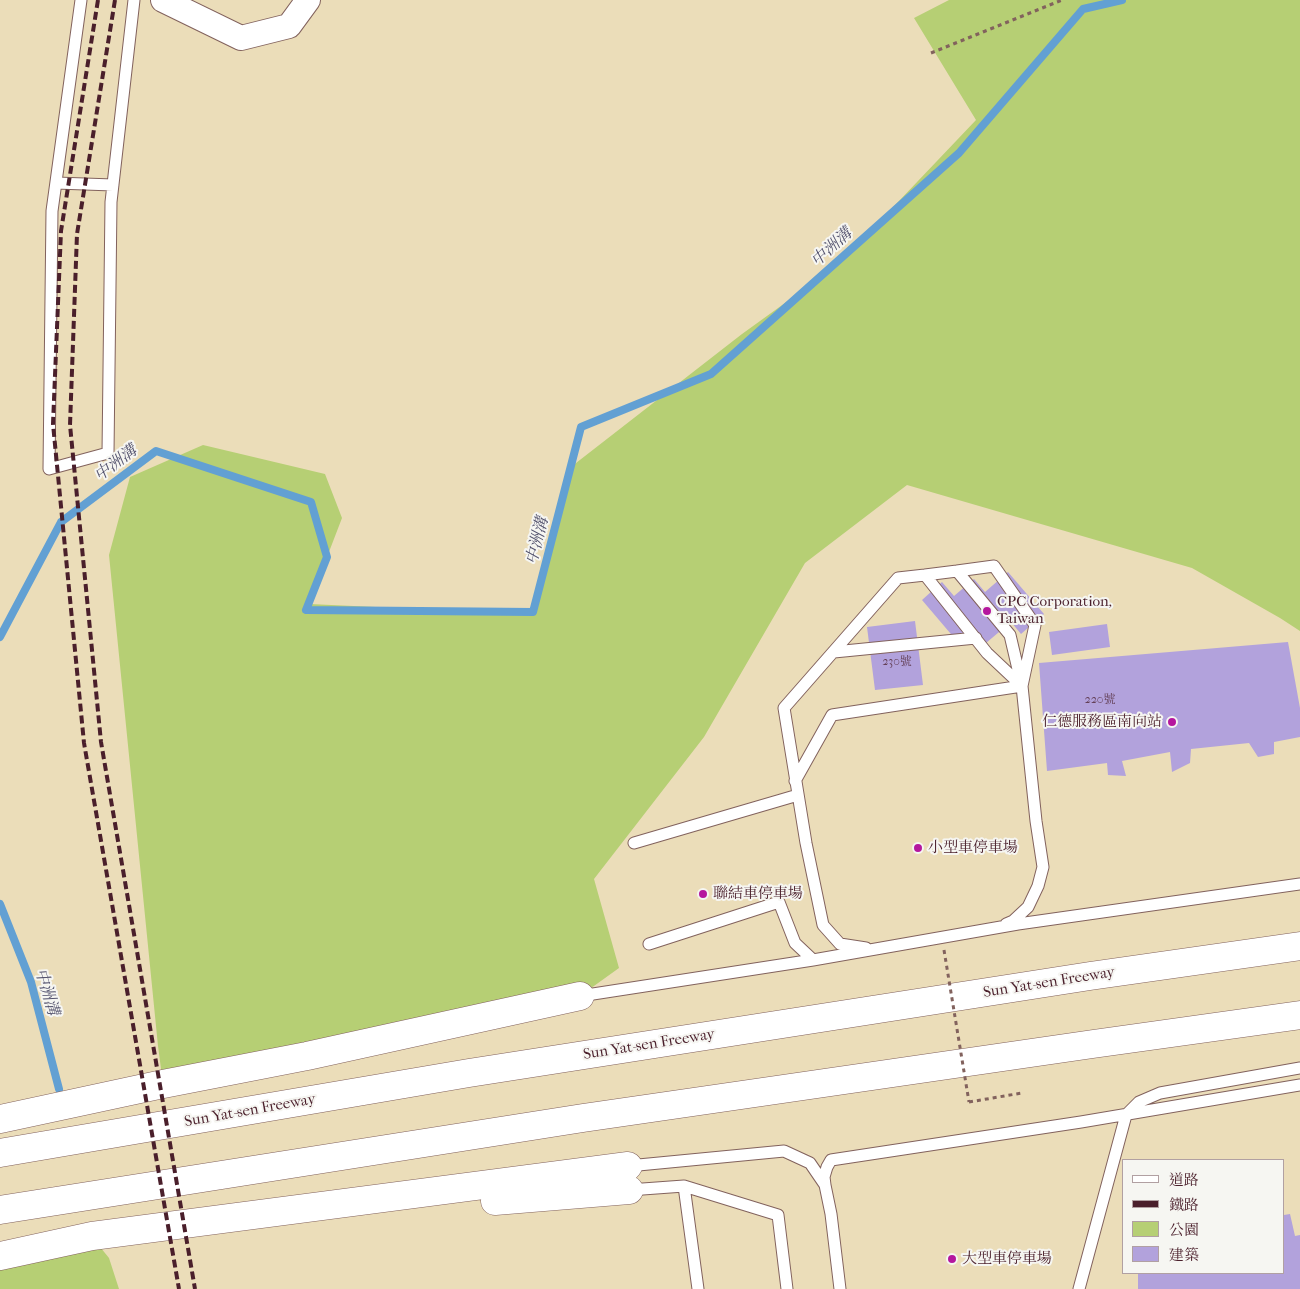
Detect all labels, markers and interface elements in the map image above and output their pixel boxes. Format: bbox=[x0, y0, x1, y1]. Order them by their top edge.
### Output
water label: 中洲溝 bbox=[808, 225, 856, 271]
water label: 中洲溝 bbox=[91, 442, 141, 486]
water label: 中洲溝 bbox=[523, 515, 553, 567]
place label: CPC Corporation, Taiwan bbox=[997, 593, 1112, 628]
marker: CPC Corporation, Taiwan bbox=[981, 605, 993, 617]
house number: 230號 bbox=[882, 655, 912, 669]
house number: 220號 bbox=[1085, 693, 1115, 707]
place label: 仁德服務區南向站 bbox=[1042, 713, 1162, 731]
marker: 仁德服務區南向站 bbox=[1166, 716, 1178, 728]
place label: 小型車停車場 bbox=[928, 839, 1018, 857]
marker: 小型車停車場 bbox=[912, 842, 924, 854]
place label: 聯結車停車場 bbox=[713, 885, 803, 903]
marker: 聯結車停車場 bbox=[697, 888, 709, 900]
street label: Sun Yat-sen Freeway bbox=[982, 964, 1116, 1002]
water label: 中洲溝 bbox=[30, 966, 62, 1018]
street label: Sun Yat-sen Freeway bbox=[582, 1026, 716, 1064]
street label: Sun Yat-sen Freeway bbox=[183, 1091, 317, 1131]
legend bbox=[1122, 1159, 1285, 1274]
text: 道路 bbox=[1169, 1171, 1199, 1189]
text: 鐵路 bbox=[1169, 1196, 1199, 1214]
text: 公園 bbox=[1169, 1221, 1199, 1239]
text: 建築 bbox=[1169, 1246, 1199, 1264]
place label: 大型車停車場 bbox=[962, 1250, 1052, 1268]
marker: 大型車停車場 bbox=[946, 1253, 958, 1265]

